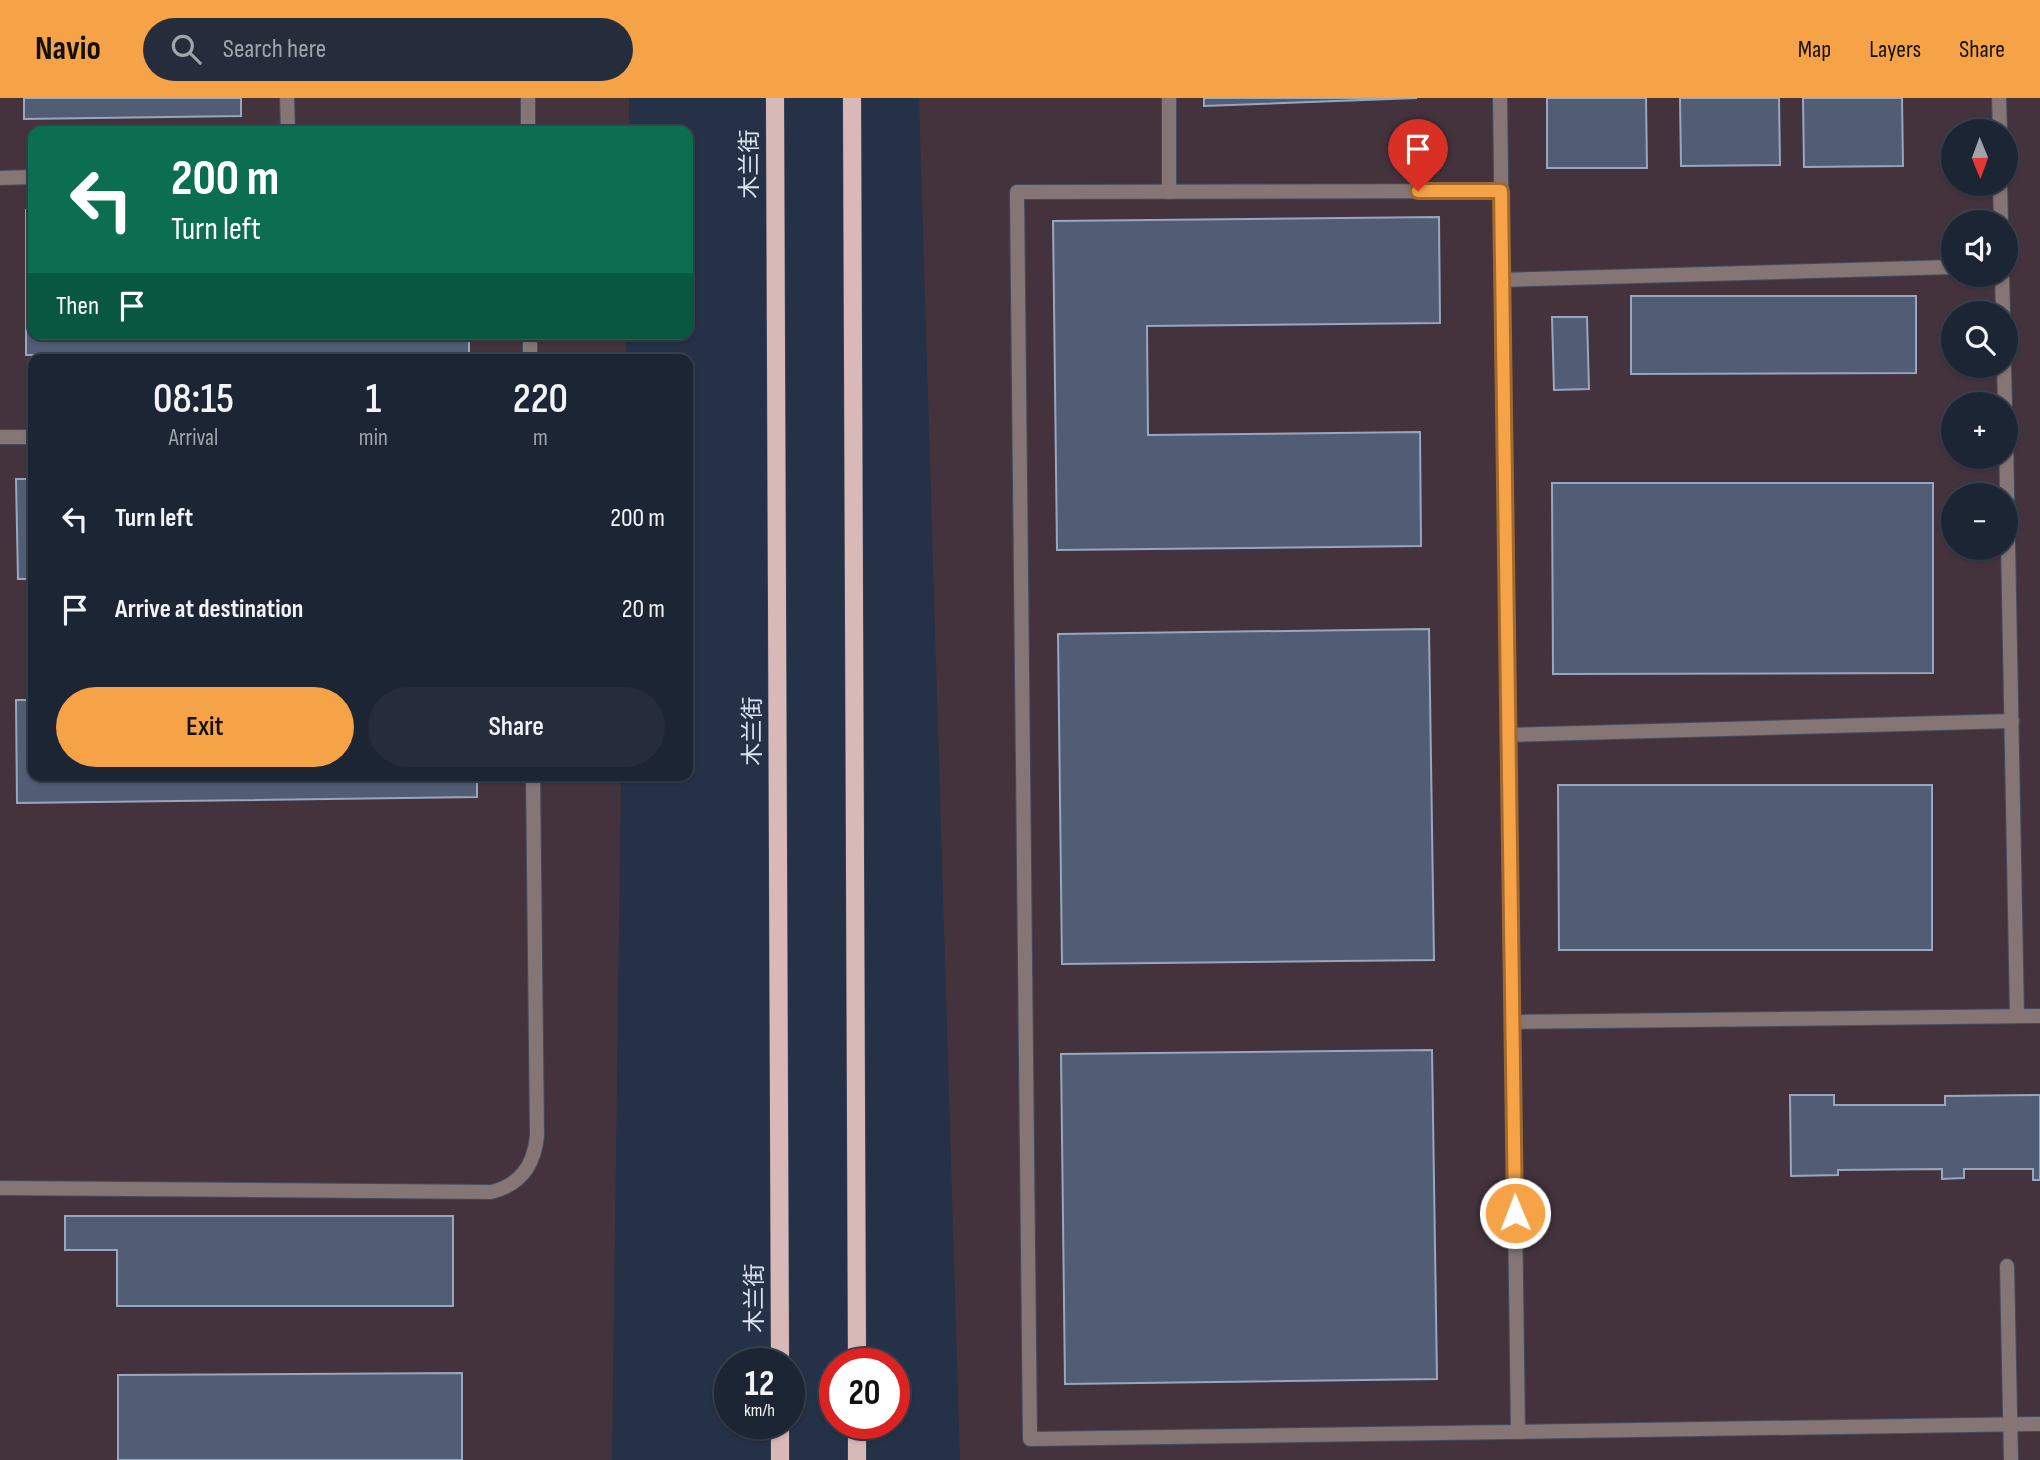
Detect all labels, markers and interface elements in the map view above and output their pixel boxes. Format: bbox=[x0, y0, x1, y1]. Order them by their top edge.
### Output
search box bbox=[143, 18, 633, 81]
text: Navio bbox=[35, 29, 101, 69]
icon: search bbox=[167, 30, 205, 68]
text: Search here bbox=[223, 34, 326, 65]
text: Map bbox=[1798, 35, 1831, 64]
text: Layers bbox=[1869, 35, 1921, 64]
text: Share bbox=[1959, 35, 2005, 64]
pin bbox=[1388, 119, 1448, 191]
north arrow bbox=[1941, 119, 2018, 196]
map controls bbox=[1941, 119, 2018, 560]
street label: 木兰街 bbox=[736, 130, 764, 199]
icon: arrive bbox=[1399, 130, 1437, 168]
text: 200 m bbox=[171, 150, 279, 209]
icon: left bbox=[56, 154, 147, 245]
text: Turn left bbox=[171, 210, 261, 249]
button: sound bbox=[1941, 210, 2018, 287]
icon: arrive bbox=[113, 287, 151, 325]
text: Then bbox=[56, 291, 99, 322]
button: search bbox=[1941, 301, 2018, 378]
text: 08:15 bbox=[153, 374, 234, 425]
text: 1 bbox=[365, 374, 381, 425]
text: 220 bbox=[513, 374, 568, 425]
button: + bbox=[1941, 392, 2018, 469]
text: Arrival bbox=[169, 424, 218, 452]
text: min bbox=[359, 424, 388, 452]
text: m bbox=[533, 424, 548, 452]
button: − bbox=[1941, 483, 2018, 560]
icon: left bbox=[56, 500, 94, 538]
text: Turn left bbox=[115, 503, 193, 534]
text: 200 m bbox=[610, 503, 665, 534]
icon: arrive bbox=[56, 591, 94, 629]
text: Arrive at destination bbox=[115, 594, 303, 625]
text: 20 m bbox=[622, 594, 665, 625]
button: Exit bbox=[56, 687, 354, 767]
button: Share bbox=[368, 687, 665, 767]
street label: 木兰街 bbox=[739, 697, 767, 766]
position arrow bbox=[1478, 1176, 1552, 1250]
street label: 木兰街 bbox=[741, 1264, 769, 1333]
speed limit sign: 20 bbox=[819, 1348, 910, 1439]
text: 12 bbox=[745, 1363, 774, 1406]
text: km/h bbox=[744, 1400, 775, 1421]

